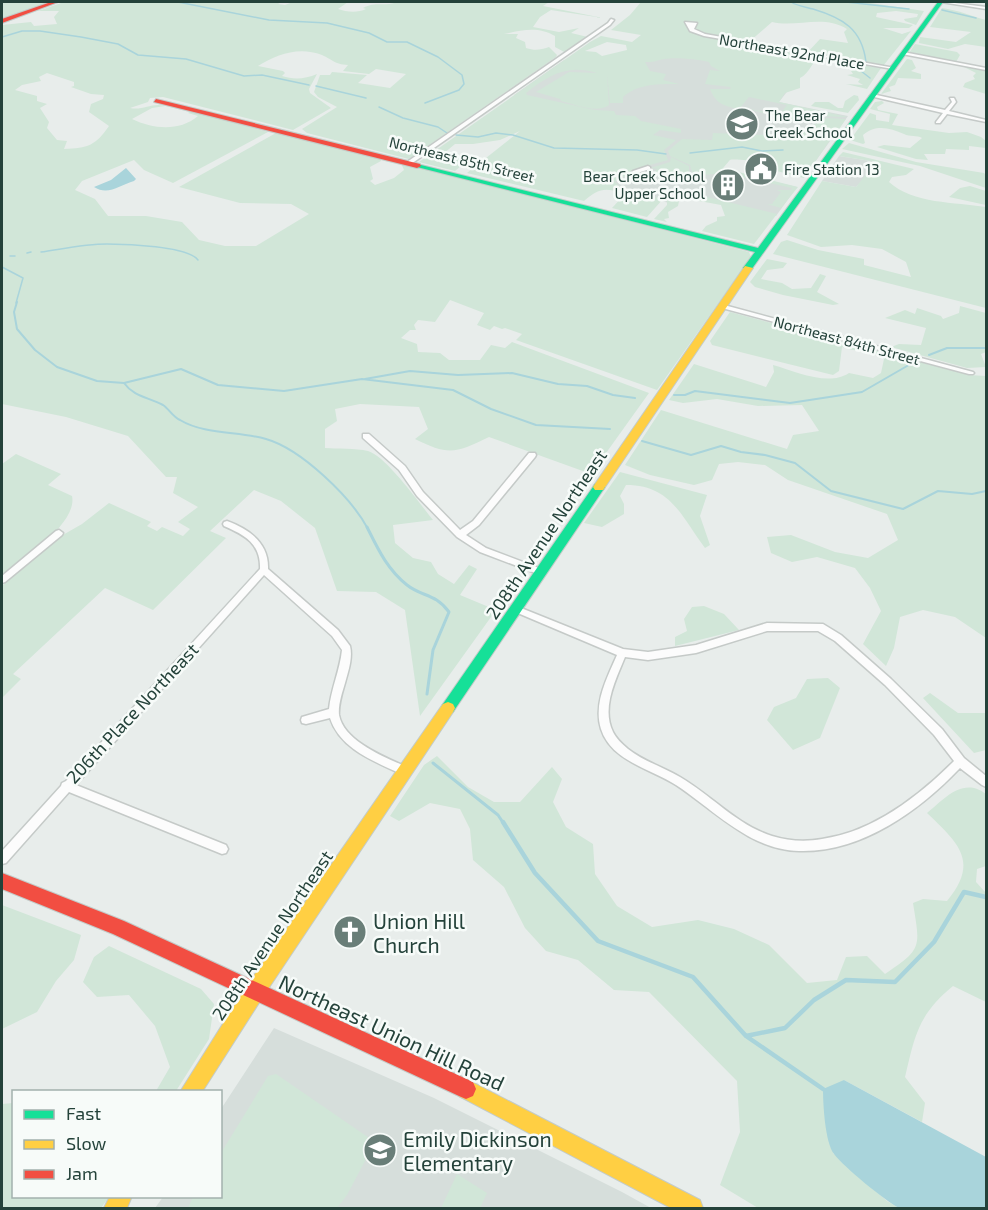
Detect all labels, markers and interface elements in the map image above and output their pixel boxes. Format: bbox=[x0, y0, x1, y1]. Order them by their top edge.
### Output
street label: Northeast 92nd Place bbox=[718, 29, 866, 73]
school or university icon: The Bear Creek School bbox=[724, 106, 760, 142]
place label: The Bear Creek School bbox=[765, 106, 853, 141]
street label: Northeast 85th Street bbox=[387, 132, 537, 186]
public building icon: Fire Station 13 bbox=[743, 151, 779, 187]
place label: Fire Station 13 bbox=[784, 160, 880, 178]
place label: Bear Creek School Upper School bbox=[583, 167, 706, 202]
building icon: Bear Creek School Upper School bbox=[710, 167, 746, 203]
street label: Northeast 84th Street bbox=[772, 312, 922, 368]
street label: 208th Avenue Northeast bbox=[481, 445, 611, 623]
street label: 206th Place Northeast bbox=[61, 638, 203, 788]
street label: 208th Avenue Northeast bbox=[207, 846, 337, 1024]
place label: Union Hill Church bbox=[373, 908, 466, 957]
church icon: Union Hill Church bbox=[332, 914, 368, 950]
street label: Northeast Union Hill Road bbox=[275, 969, 509, 1095]
legend bbox=[12, 1090, 222, 1198]
text: Fast bbox=[66, 1102, 101, 1124]
place label: Emily Dickinson Elementary bbox=[403, 1126, 552, 1175]
text: Slow bbox=[66, 1132, 107, 1154]
school or university icon: Emily Dickinson Elementary bbox=[362, 1132, 398, 1168]
text: Jam bbox=[66, 1162, 98, 1184]

